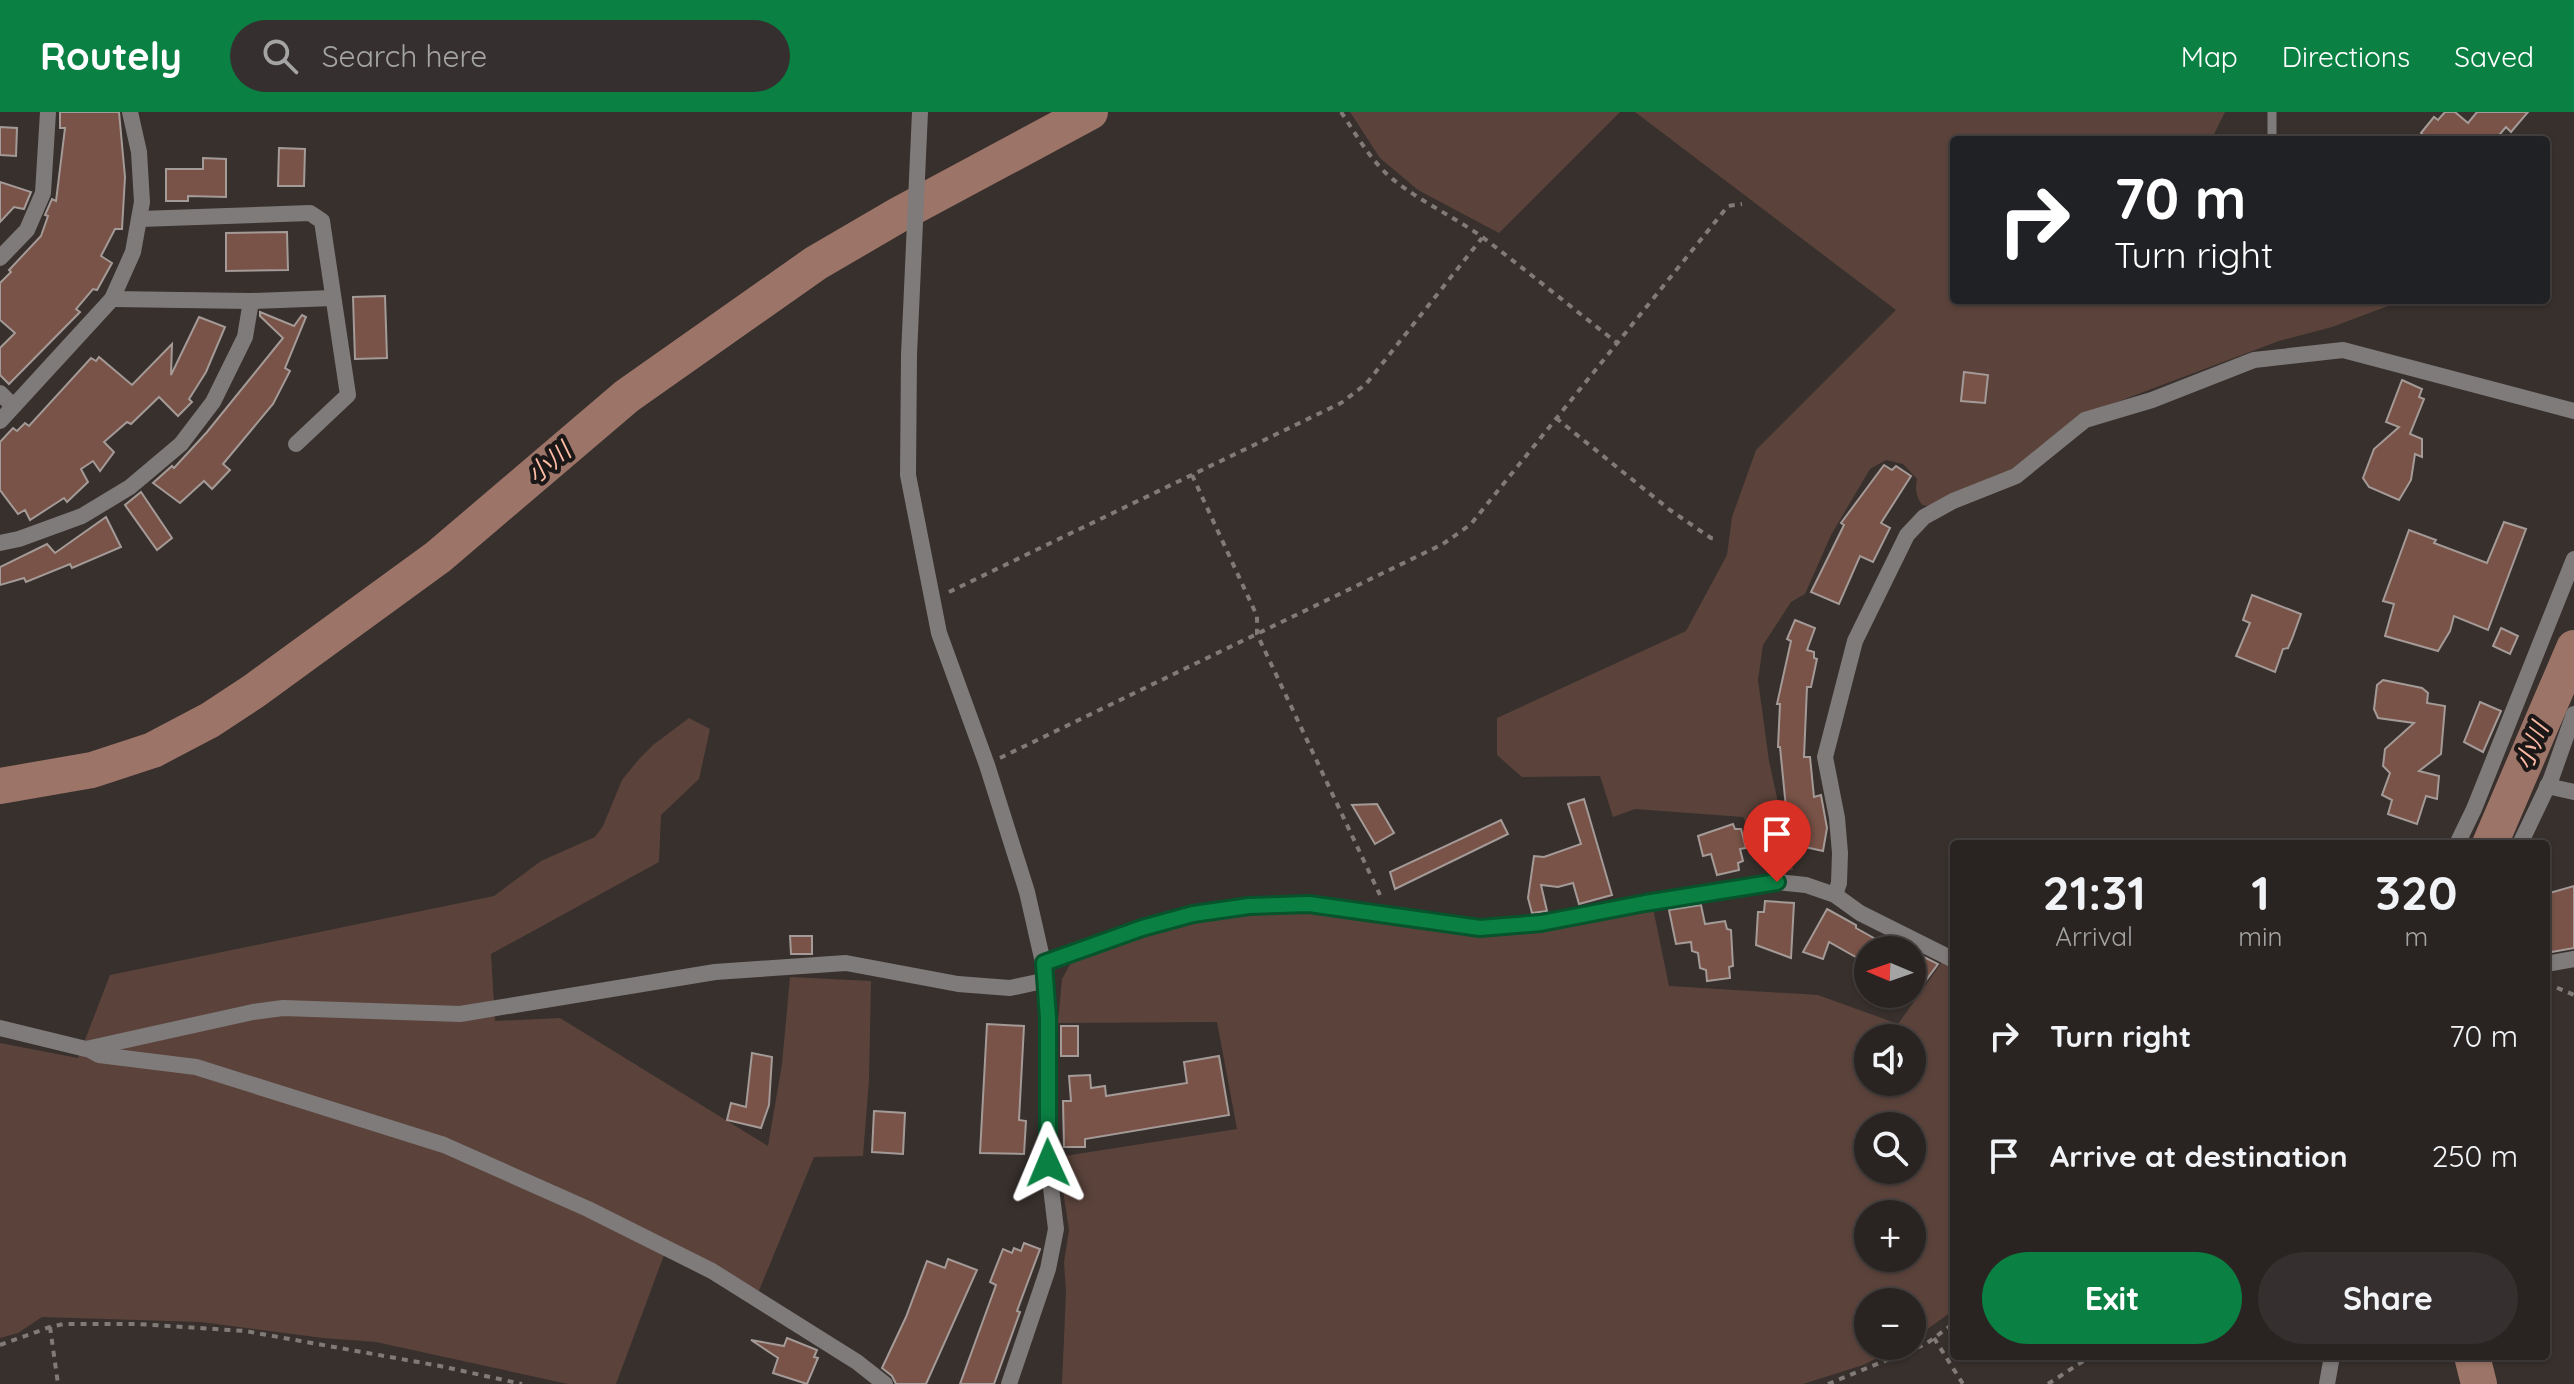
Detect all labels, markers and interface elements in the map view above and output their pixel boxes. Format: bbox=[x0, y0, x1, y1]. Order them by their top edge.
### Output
search box bbox=[230, 20, 790, 92]
text: Routely bbox=[40, 32, 182, 80]
icon: search bbox=[258, 34, 302, 78]
text: Search here bbox=[322, 37, 487, 75]
text: Map bbox=[2181, 39, 2238, 74]
text: Directions bbox=[2282, 39, 2410, 74]
text: Saved bbox=[2454, 39, 2534, 74]
text: 70 m bbox=[2114, 163, 2246, 233]
icon: right bbox=[1982, 168, 2086, 272]
text: Turn right bbox=[2114, 232, 2273, 277]
water label: 小川 bbox=[520, 433, 579, 489]
water label: 小川 bbox=[2508, 715, 2555, 774]
pin bbox=[1743, 800, 1811, 882]
icon: arrive bbox=[1755, 812, 1799, 856]
text: 21:31 bbox=[2042, 862, 2146, 922]
text: 1 bbox=[2251, 862, 2270, 922]
text: 320 bbox=[2375, 862, 2458, 922]
text: Arrival bbox=[2055, 920, 2133, 953]
text: min bbox=[2238, 920, 2283, 953]
text: m bbox=[2404, 920, 2428, 953]
north arrow bbox=[1854, 936, 1926, 1008]
map controls bbox=[1854, 936, 1926, 1360]
icon: right bbox=[1982, 1014, 2026, 1058]
text: Turn right bbox=[2050, 1017, 2191, 1055]
text: 70 m bbox=[2449, 1017, 2518, 1055]
button: sound bbox=[1854, 1024, 1926, 1096]
button: search bbox=[1854, 1112, 1926, 1184]
position arrow bbox=[1006, 1121, 1090, 1205]
icon: arrive bbox=[1982, 1134, 2026, 1178]
text: Arrive at destination bbox=[2050, 1137, 2348, 1175]
text: 250 m bbox=[2432, 1137, 2518, 1175]
button: + bbox=[1854, 1200, 1926, 1272]
button: Exit bbox=[1982, 1252, 2242, 1344]
button: Share bbox=[2258, 1252, 2518, 1344]
button: − bbox=[1854, 1288, 1926, 1360]

